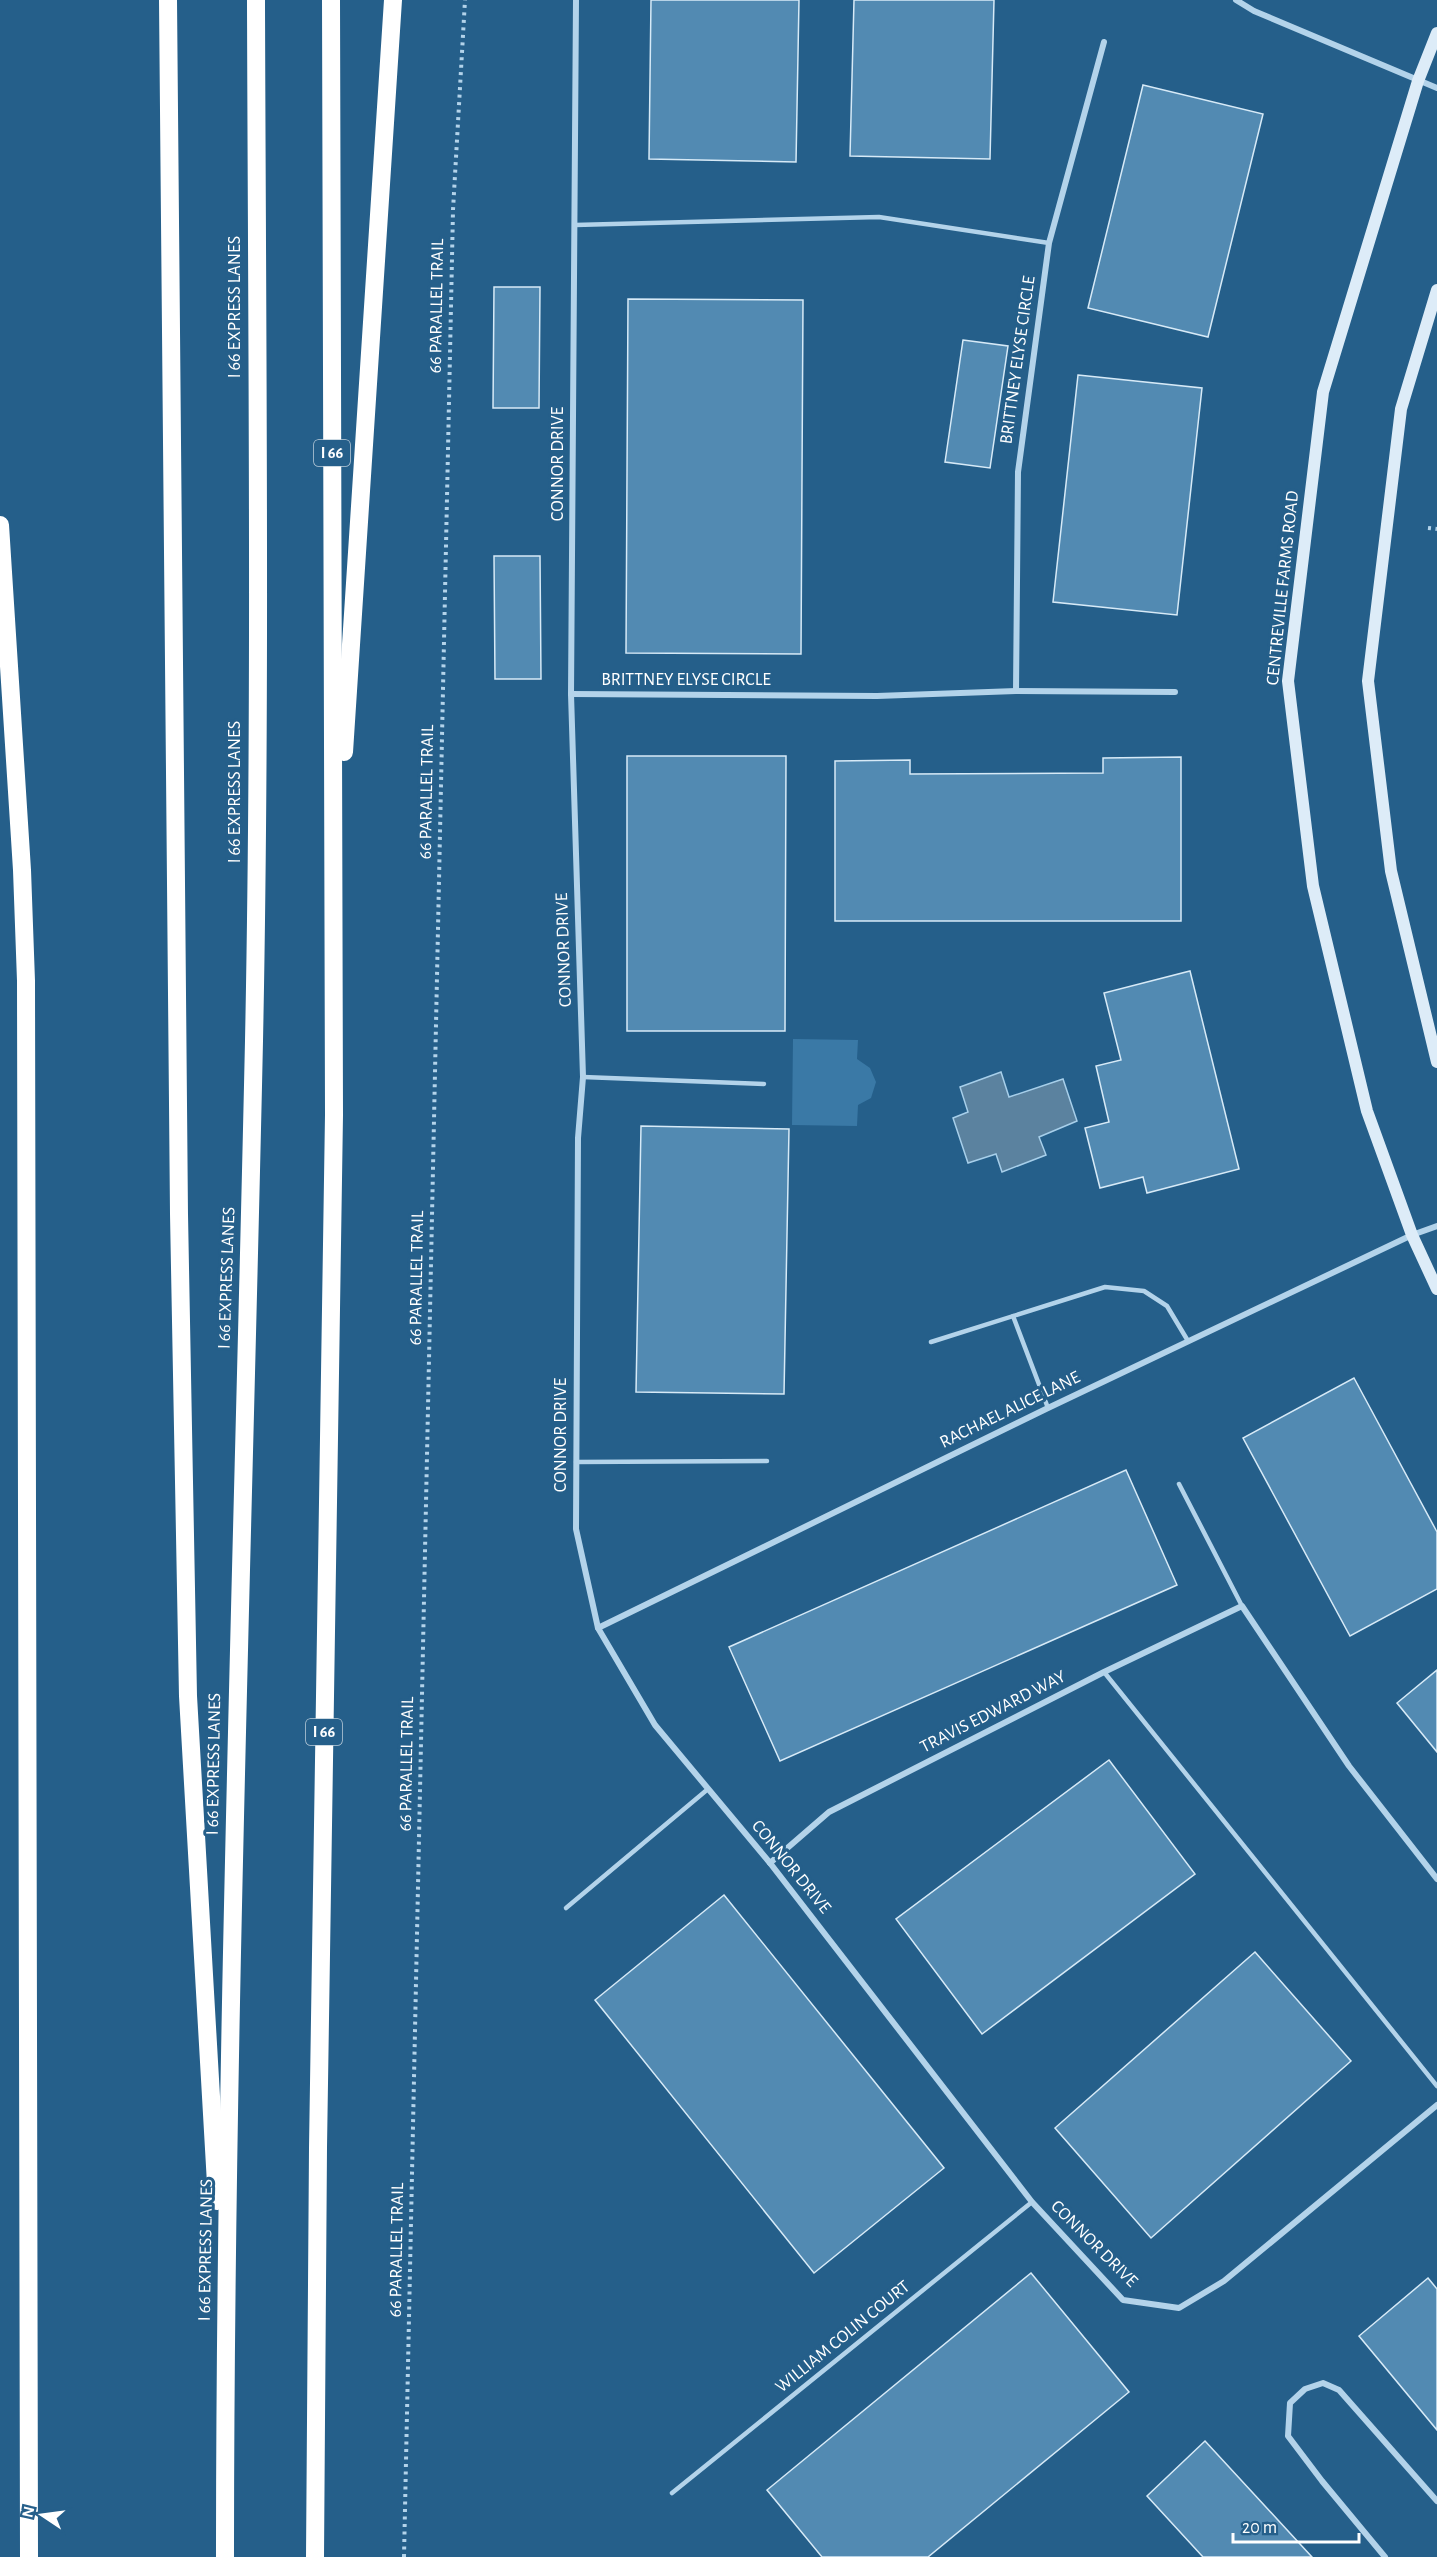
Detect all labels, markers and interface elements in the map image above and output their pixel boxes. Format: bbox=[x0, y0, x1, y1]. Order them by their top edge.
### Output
street label: I 66 EXPRESS LANES bbox=[226, 236, 244, 378]
street label: 66 PARALLEL TRAIL bbox=[427, 238, 447, 374]
street label: BRITTNEY ELYSE CIRCLE bbox=[997, 274, 1039, 445]
street label: CONNOR DRIVE bbox=[549, 406, 567, 521]
road number: I 66 bbox=[314, 440, 350, 466]
street label: CENTREVILLE FARMS ROAD bbox=[1264, 490, 1302, 686]
street label: BRITTNEY ELYSE CIRCLE bbox=[601, 671, 771, 689]
street label: I 66 EXPRESS LANES bbox=[226, 721, 244, 863]
street label: 66 PARALLEL TRAIL bbox=[417, 724, 437, 860]
street label: CONNOR DRIVE bbox=[553, 892, 575, 1007]
street label: I 66 EXPRESS LANES bbox=[216, 1207, 238, 1349]
street label: 66 PARALLEL TRAIL bbox=[407, 1210, 427, 1346]
street label: RACHAEL ALICE LANE bbox=[937, 1368, 1083, 1452]
street label: CONNOR DRIVE bbox=[552, 1377, 570, 1492]
street label: TRAVIS EDWARD WAY bbox=[917, 1667, 1069, 1756]
street label: I 66 EXPRESS LANES bbox=[204, 1693, 224, 1835]
street label: 66 PARALLEL TRAIL bbox=[397, 1696, 417, 1832]
road number: I 66 bbox=[306, 1719, 342, 1745]
street label: CONNOR DRIVE bbox=[748, 1817, 834, 1917]
street label: I 66 EXPRESS LANES bbox=[196, 2179, 216, 2321]
street label: 66 PARALLEL TRAIL bbox=[387, 2182, 407, 2318]
street label: CONNOR DRIVE bbox=[1047, 2197, 1141, 2291]
street label: WILLIAM COLIN COURT bbox=[773, 2277, 914, 2396]
north arrow bbox=[12, 2485, 72, 2545]
text: N bbox=[19, 2505, 37, 2519]
scale bar bbox=[1233, 2506, 1359, 2544]
text: 20 m bbox=[1242, 2519, 1277, 2537]

